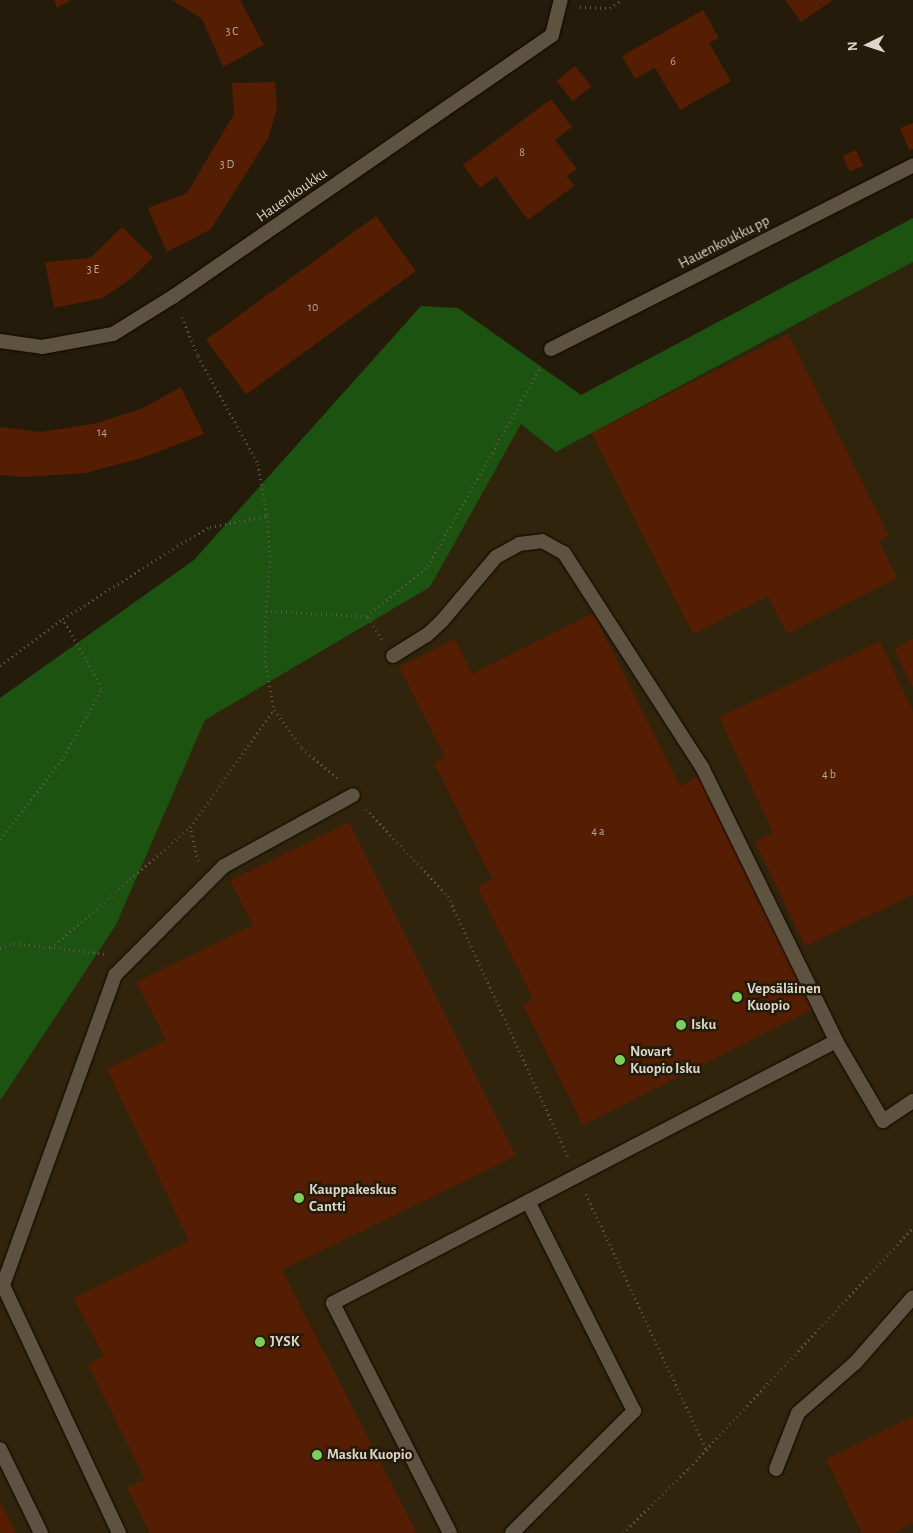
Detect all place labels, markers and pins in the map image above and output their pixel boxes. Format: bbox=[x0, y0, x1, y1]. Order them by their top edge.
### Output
place label: Vepsäläinen Kuopio bbox=[747, 979, 821, 1014]
marker: Vepsäläinen Kuopio bbox=[731, 991, 743, 1003]
place label: Isku bbox=[691, 1016, 716, 1034]
marker: Isku bbox=[675, 1019, 687, 1031]
place label: Novart Kuopio Isku bbox=[630, 1042, 700, 1077]
marker: Novart Kuopio Isku bbox=[614, 1054, 626, 1066]
place label: Kauppakeskus Cantti bbox=[309, 1180, 396, 1215]
marker: Kauppakeskus Cantti bbox=[293, 1192, 305, 1204]
place label: JYSK bbox=[270, 1333, 299, 1351]
marker: JYSK bbox=[254, 1336, 266, 1348]
place label: Masku Kuopio bbox=[327, 1446, 412, 1464]
marker: Masku Kuopio bbox=[311, 1449, 323, 1461]

